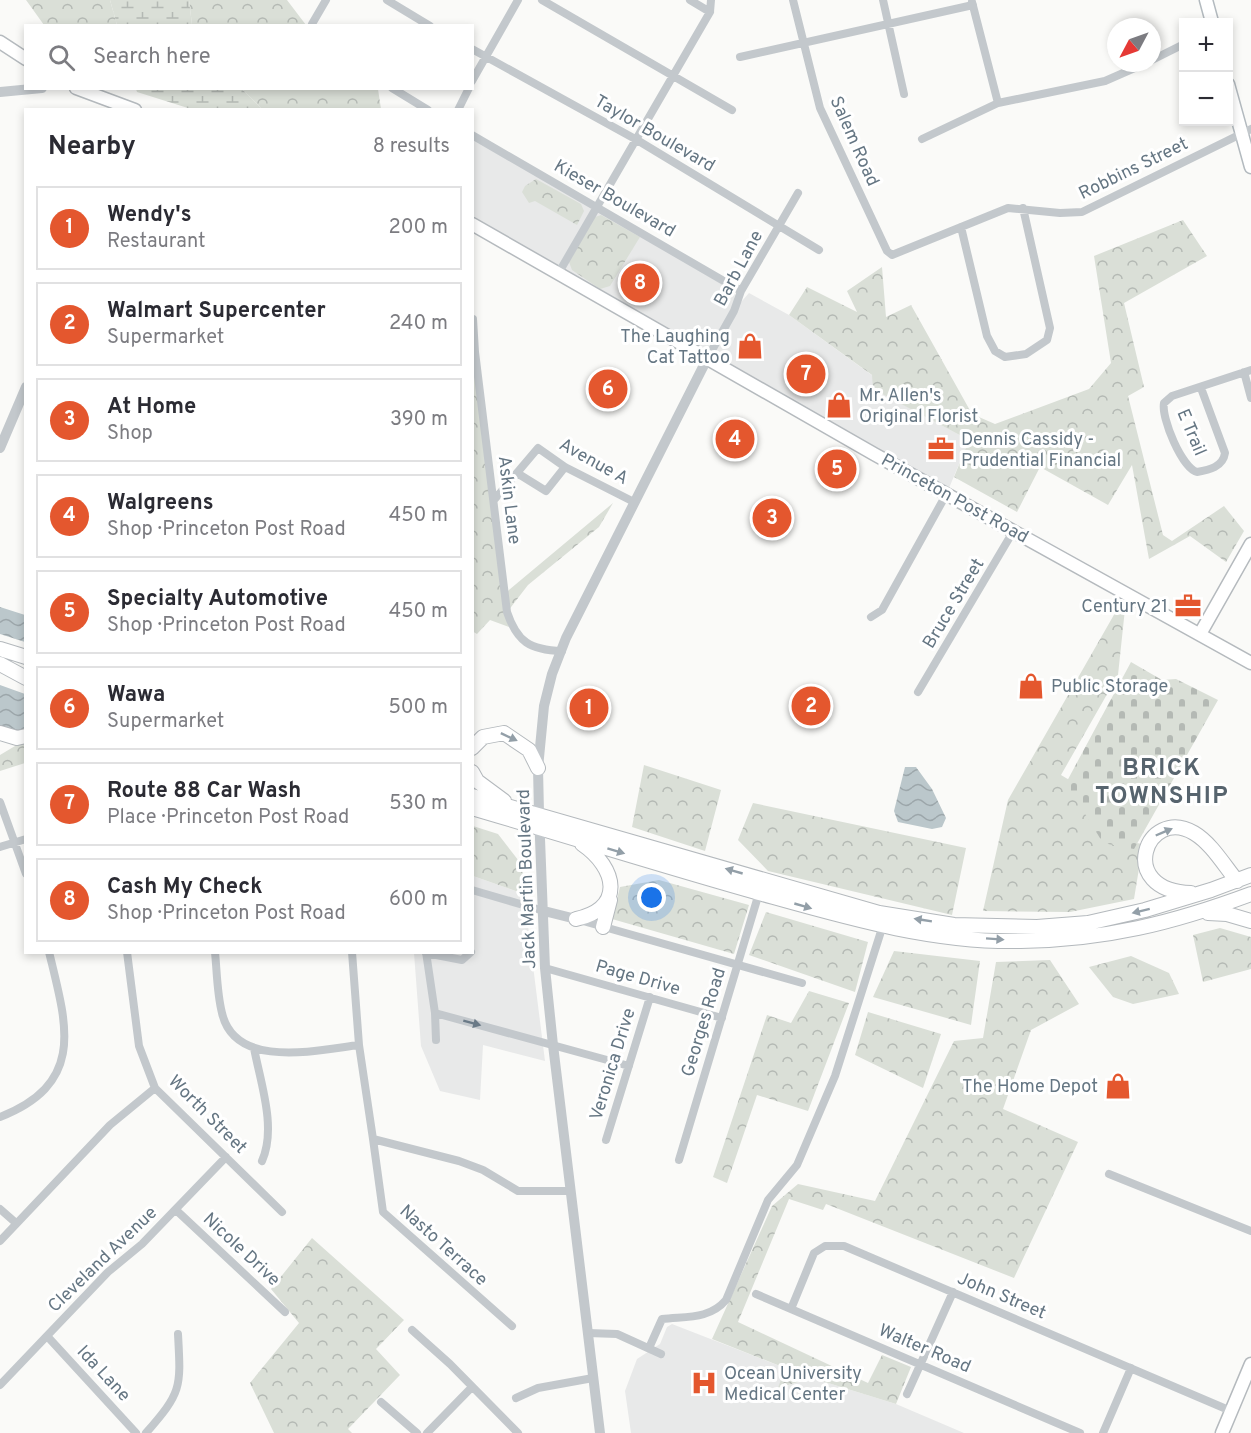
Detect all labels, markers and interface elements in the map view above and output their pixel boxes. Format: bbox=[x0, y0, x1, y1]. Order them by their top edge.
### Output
north arrow bbox=[1107, 18, 1161, 72]
map controls bbox=[1179, 18, 1233, 126]
button: + bbox=[1179, 18, 1233, 72]
search box bbox=[24, 24, 474, 90]
icon: search bbox=[45, 41, 78, 74]
text: Search here bbox=[93, 44, 211, 71]
button: − bbox=[1179, 72, 1233, 126]
street label: Taylor Boulevard bbox=[590, 90, 719, 178]
street label: Salem Road bbox=[824, 93, 884, 190]
text: Nearby bbox=[48, 131, 136, 164]
street label: Robbins Street bbox=[1075, 133, 1192, 206]
text: 8 results bbox=[373, 134, 450, 160]
street label: Kieser Boulevard bbox=[549, 155, 679, 243]
text: Wendy's bbox=[107, 202, 192, 229]
text: 1 bbox=[66, 215, 74, 241]
text: 200 m bbox=[389, 215, 448, 241]
street label: Barb Lane bbox=[710, 227, 769, 311]
text: Restaurant bbox=[107, 229, 206, 255]
pin: 8 bbox=[620, 260, 660, 306]
text: Walmart Supercenter bbox=[107, 298, 326, 325]
text: 2 bbox=[63, 311, 76, 337]
text: 240 m bbox=[389, 311, 448, 337]
text: Supermarket bbox=[107, 325, 224, 351]
place label: The Laughing Cat Tattoo bbox=[620, 326, 730, 370]
shop icon: The Laughing Cat Tattoo bbox=[735, 331, 765, 361]
pin: 7 bbox=[786, 352, 826, 397]
pin: 6 bbox=[588, 366, 628, 412]
place label: Mr. Allen's Original Florist bbox=[859, 385, 978, 429]
shop icon: Mr. Allen's Original Florist bbox=[824, 390, 854, 420]
text: At Home bbox=[107, 394, 196, 421]
street label: E Trail bbox=[1171, 406, 1211, 459]
text: 3 bbox=[64, 407, 76, 433]
text: 390 m bbox=[390, 407, 448, 433]
pin: 4 bbox=[716, 416, 754, 462]
text: Shop bbox=[107, 421, 153, 447]
place label: Dennis Cassidy - Prudential Financial bbox=[961, 429, 1121, 473]
street label: Avenue A bbox=[554, 434, 632, 491]
office icon: Dennis Cassidy - Prudential Financial bbox=[926, 434, 956, 464]
pin: 5 bbox=[818, 446, 856, 492]
street label: Princeton Post Road bbox=[877, 449, 1032, 549]
street label: Askin Lane bbox=[492, 455, 525, 546]
text: Walgreens bbox=[107, 490, 214, 517]
pin: 3 bbox=[752, 496, 792, 540]
text: 4 bbox=[63, 503, 76, 529]
text: 450 m bbox=[389, 503, 448, 529]
text: Shop · Princeton Post Road bbox=[107, 517, 346, 543]
street label: Bruce Street bbox=[918, 554, 990, 653]
text: Specialty Automotive bbox=[107, 586, 328, 613]
office icon: Century 21 bbox=[1173, 591, 1203, 621]
place label: Century 21 bbox=[1081, 596, 1168, 619]
text: 5 bbox=[63, 599, 76, 625]
text: 450 m bbox=[389, 599, 448, 625]
text: Shop · Princeton Post Road bbox=[107, 613, 346, 639]
shop icon: Public Storage bbox=[1016, 671, 1046, 701]
place label: Public Storage bbox=[1051, 676, 1168, 699]
text: Wawa bbox=[107, 682, 165, 709]
pin: 2 bbox=[792, 684, 830, 728]
pin: 1 bbox=[570, 686, 608, 730]
text: 6 bbox=[63, 695, 76, 721]
text: 500 m bbox=[388, 695, 448, 721]
text: Supermarket bbox=[107, 709, 224, 735]
one-way arrow bbox=[501, 732, 519, 742]
district label: BRICK TOWNSHIP bbox=[1095, 754, 1229, 812]
text: Route 88 Car Wash bbox=[107, 778, 301, 805]
street label: Jack Martin Boulevard bbox=[513, 789, 542, 969]
text: 7 bbox=[64, 791, 75, 817]
text: 530 m bbox=[389, 791, 448, 817]
text: Place · Princeton Post Road bbox=[107, 805, 349, 831]
one-way arrow bbox=[1155, 827, 1173, 837]
one-way arrow bbox=[607, 847, 625, 856]
one-way arrow bbox=[725, 866, 743, 875]
text: Cash My Check bbox=[107, 874, 263, 901]
your location bbox=[637, 883, 666, 912]
text: 8 bbox=[63, 887, 76, 913]
text: 600 m bbox=[389, 887, 448, 913]
text: Shop · Princeton Post Road bbox=[107, 901, 346, 927]
one-way arrow bbox=[794, 902, 812, 911]
one-way arrow bbox=[1132, 906, 1150, 916]
one-way arrow bbox=[913, 915, 932, 924]
one-way arrow bbox=[985, 935, 1004, 944]
street label: Page Drive bbox=[592, 955, 683, 1002]
street label: Georges Road bbox=[677, 965, 732, 1080]
street label: Veronica Drive bbox=[585, 1005, 641, 1123]
one-way arrow bbox=[463, 1019, 482, 1029]
street label: Worth Street bbox=[163, 1071, 251, 1159]
shop icon: The Home Depot bbox=[1103, 1071, 1133, 1101]
place label: The Home Depot bbox=[962, 1076, 1098, 1099]
street label: Nasto Terrace bbox=[394, 1200, 492, 1292]
street label: Cleveland Avenue bbox=[44, 1202, 163, 1318]
street label: Nicole Drive bbox=[197, 1208, 285, 1292]
street label: John Street bbox=[954, 1267, 1049, 1325]
street label: Walter Road bbox=[875, 1320, 974, 1379]
street label: Ida Lane bbox=[71, 1341, 135, 1407]
place label: Ocean University Medical Center bbox=[724, 1363, 862, 1407]
hospital icon: Ocean University Medical Center bbox=[689, 1368, 719, 1398]

